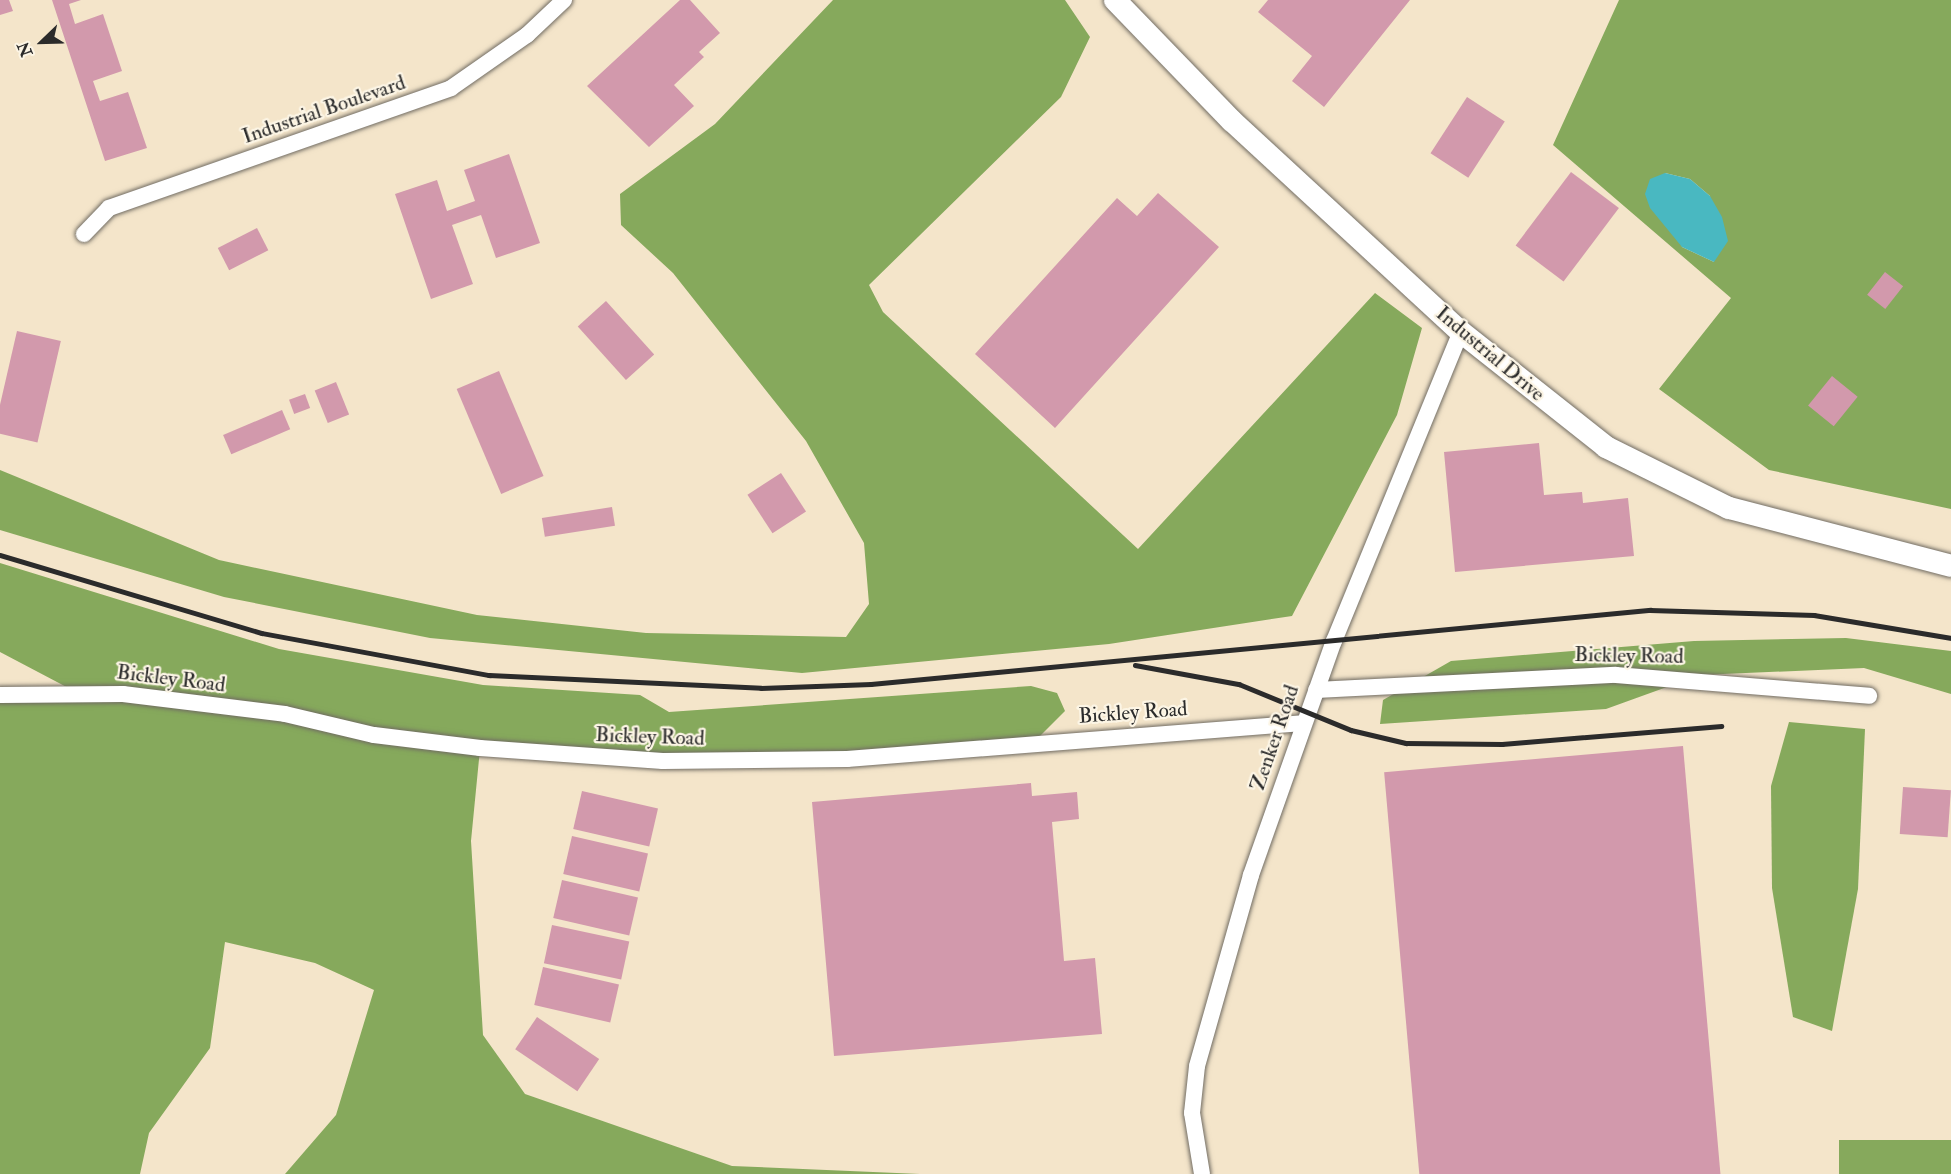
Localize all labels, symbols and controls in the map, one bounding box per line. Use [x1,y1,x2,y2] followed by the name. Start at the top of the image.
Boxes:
[12,12,72,72] north arrow
[13,39,37,60] text: N
[239,70,409,150] street label: Industrial Boulevard
[1430,301,1550,407] street label: Industrial Drive
[1574,642,1684,670] street label: Bickley Road
[115,660,227,698] street label: Bickley Road
[1245,682,1305,794] street label: Zenker Road
[1078,697,1188,729] street label: Bickley Road
[595,723,705,751] street label: Bickley Road

